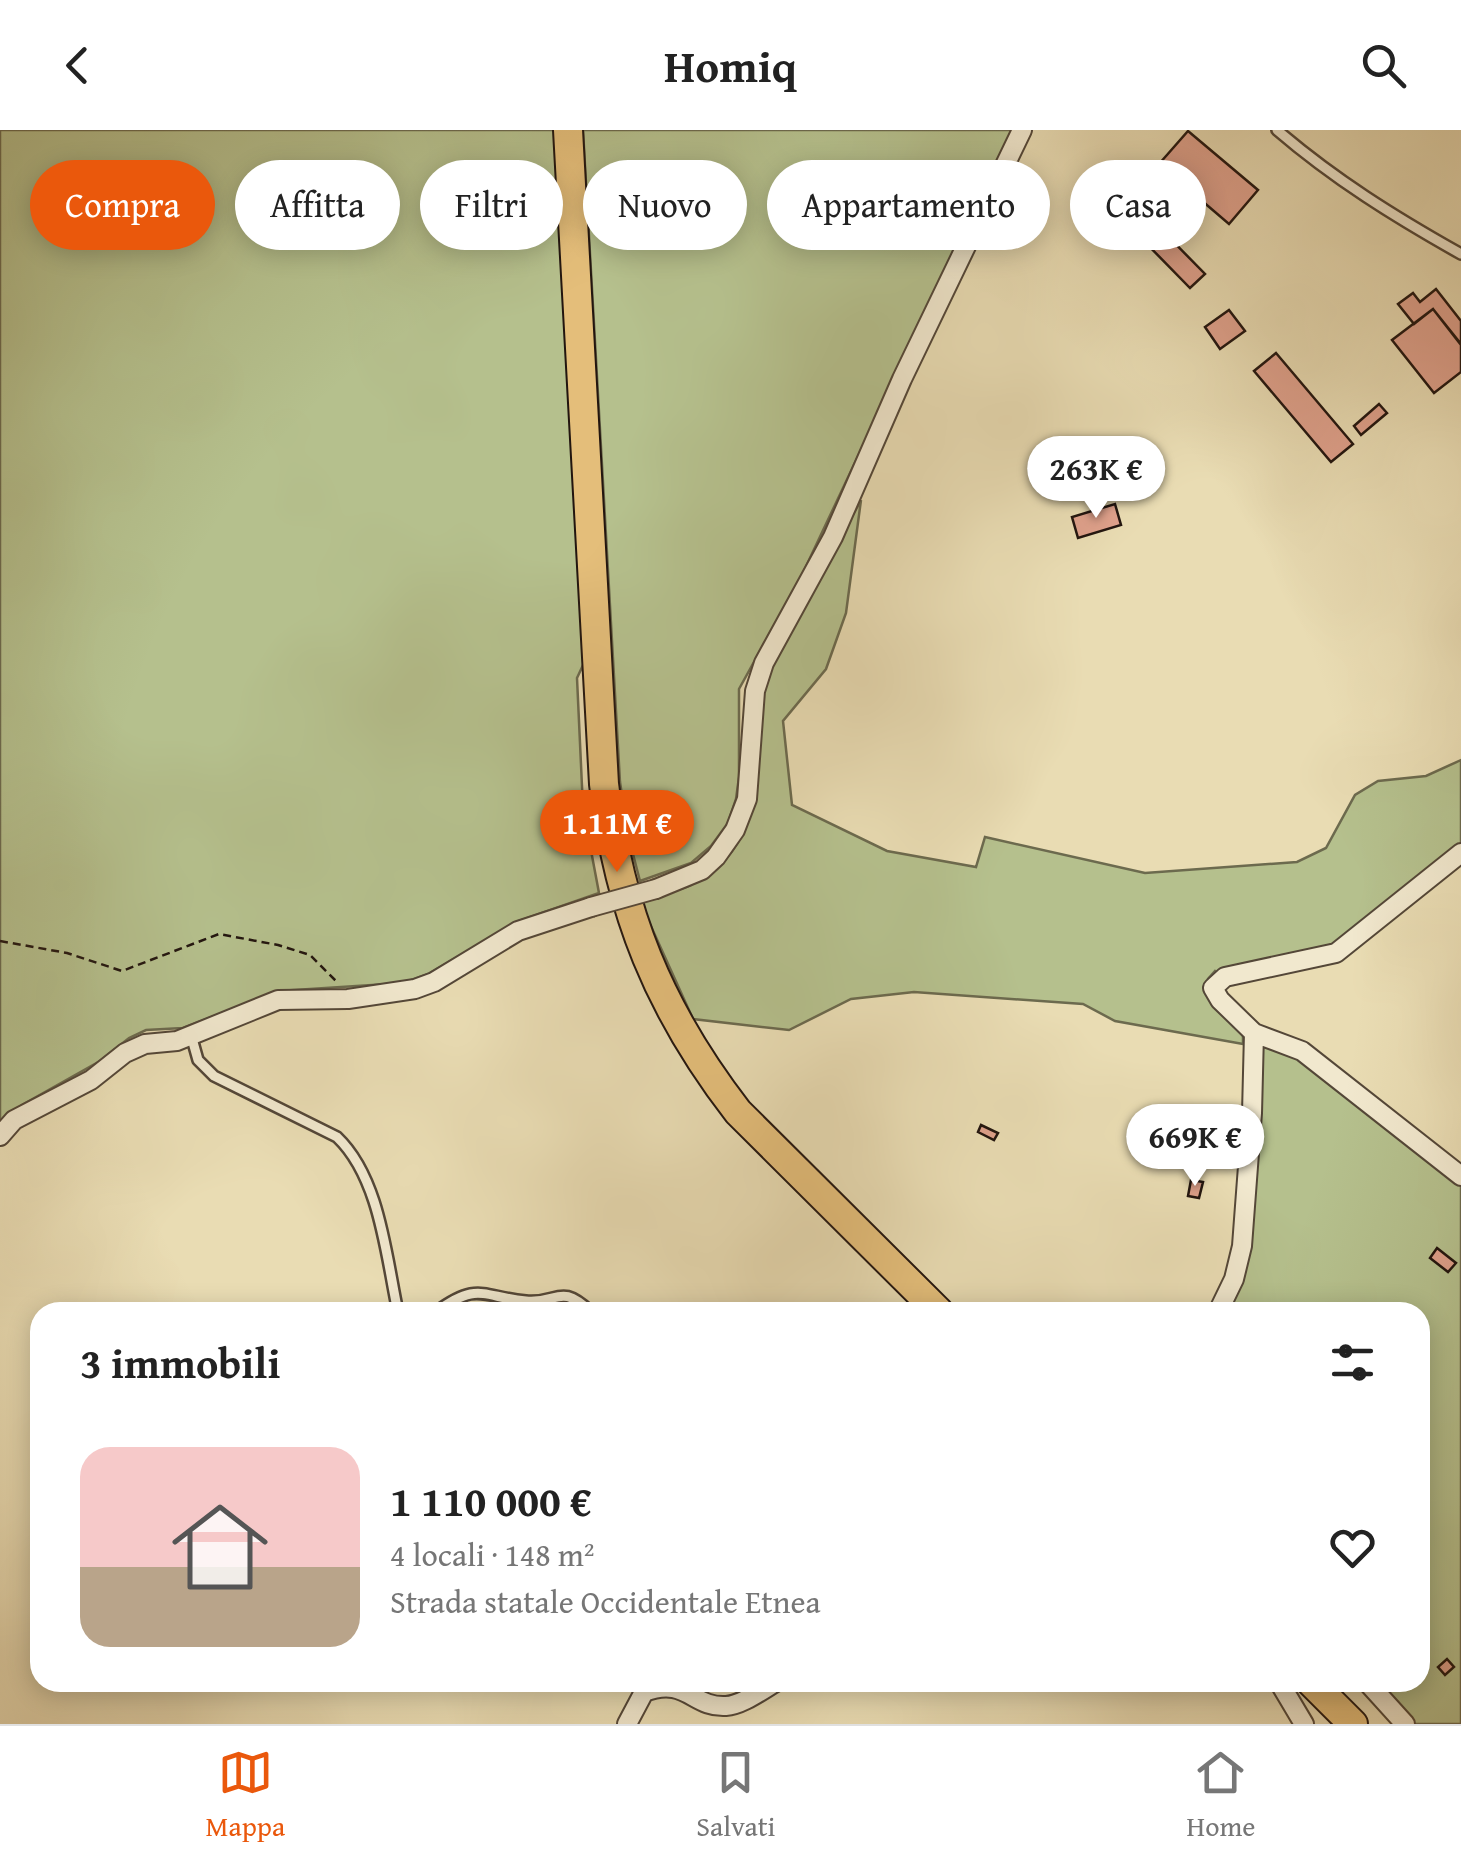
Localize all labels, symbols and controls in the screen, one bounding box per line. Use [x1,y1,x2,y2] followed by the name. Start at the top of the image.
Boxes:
[664,33,797,98] text: Homiq
[50,38,105,93] icon: back
[1356,38,1411,93] icon: search
[30,160,215,250] chip: Compra
[235,160,400,250] chip: Affitta
[420,160,563,250] chip: Filtri
[583,160,747,250] chip: Nuovo
[767,160,1050,250] chip: Appartamento
[1070,160,1206,250] chip: Casa
[1015,436,1177,521] pin: 263K €
[1049,445,1143,492] text: 263K €
[525,790,709,875] pin: 1.11M €
[562,799,672,846] text: 1.11M €
[1114,1104,1276,1189] pin: 669K €
[1148,1113,1242,1160] text: 669K €
[80,1332,280,1393] text: 3 immobili
[1325,1335,1380,1390] icon: filters
[390,1470,592,1531] text: 1 110 000 €
[160,1487,280,1607] icon: home
[1325,1520,1380,1575] icon: heart
[390,1531,595,1578] text: 4 locali · 148 m²
[390,1578,821,1625] text: Strada statale Occidentale Etnea
[206,1745,285,1846] tab: Mappa
[696,1745,775,1846] tab: Salvati
[1187,1745,1255,1846] tab: Home

